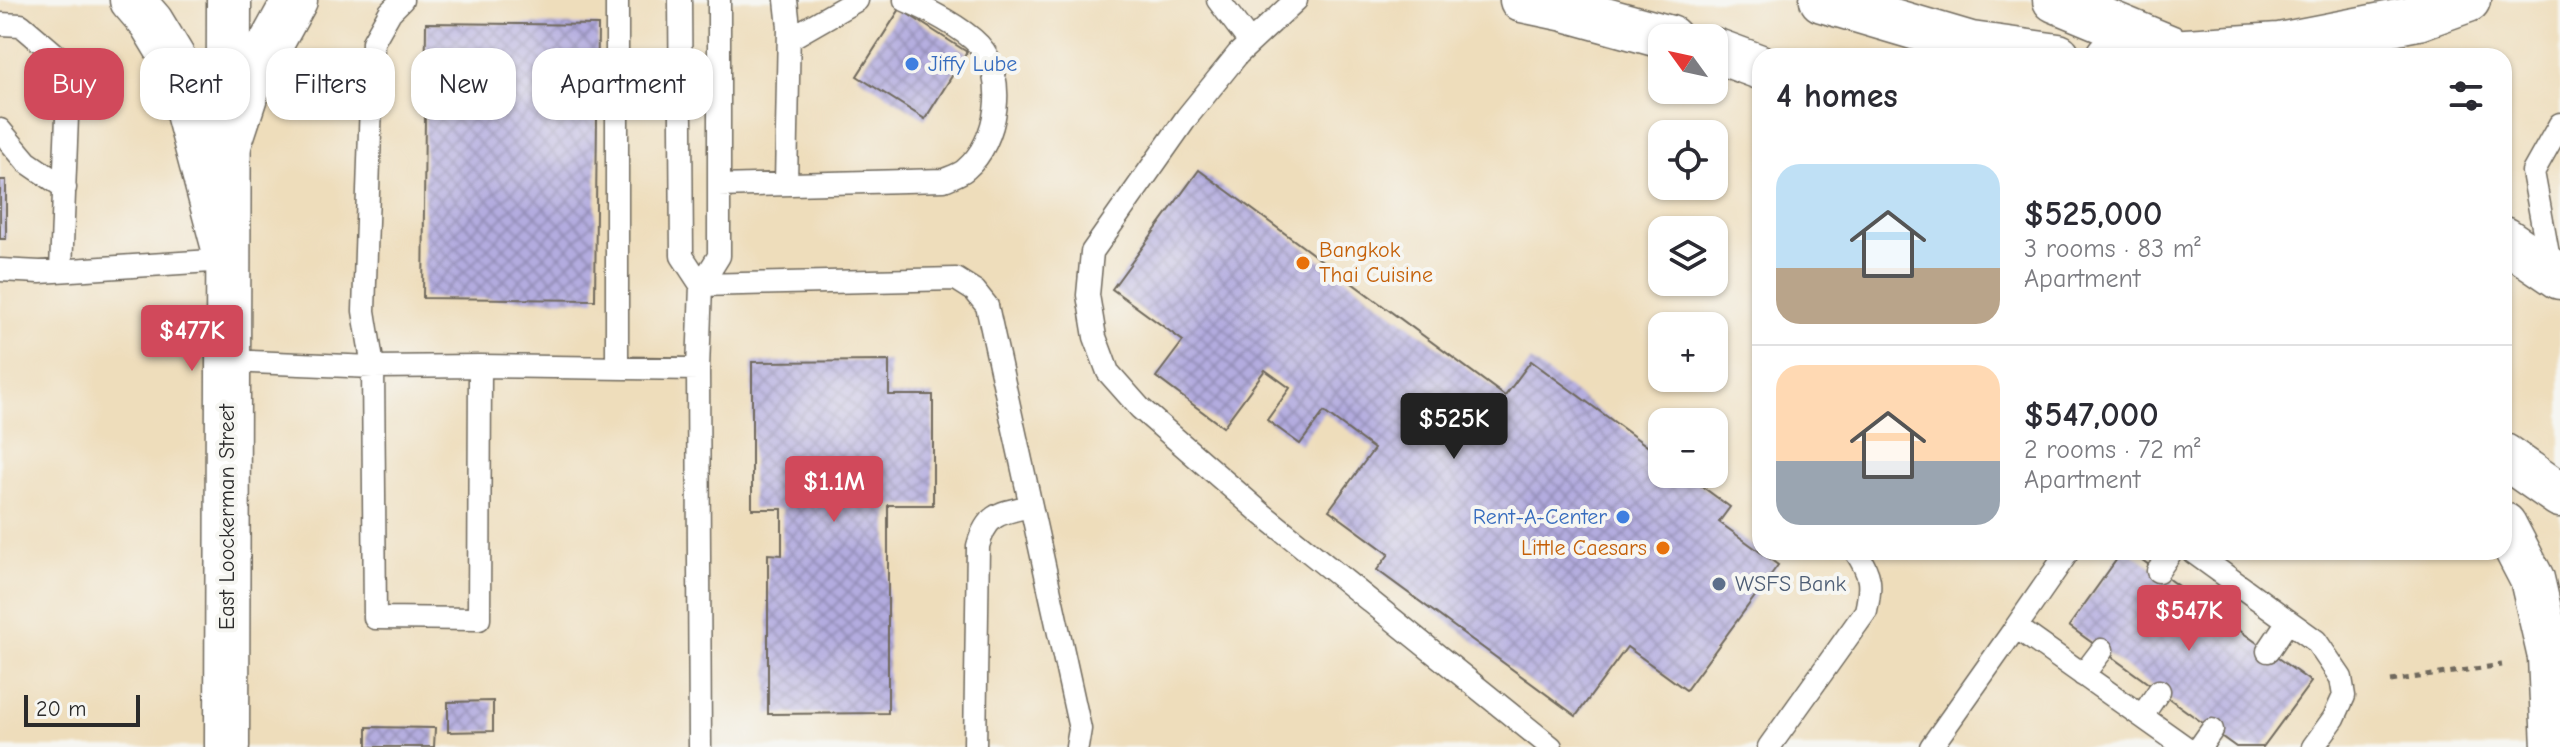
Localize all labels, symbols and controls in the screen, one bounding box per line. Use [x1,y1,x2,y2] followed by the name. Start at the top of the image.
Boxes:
[1648,24,1728,104] north arrow
[1648,24,1728,488] map controls
[24,48,124,120] chip: Buy
[140,48,250,120] chip: Rent
[266,48,395,120] chip: Filters
[411,48,516,120] chip: New
[532,48,713,120] chip: Apartment
[928,51,1017,77] place label: Jiffy Lube
[903,55,921,73] marker: Jiffy Lube
[2444,74,2488,118] icon: filters
[1776,76,1898,116] text: 4 homes
[1648,120,1728,200] button: locate
[2024,194,2162,234] text: $525,000
[1840,196,1936,292] icon: home
[1648,216,1728,296] button: layers
[2024,234,2201,264] text: 3 rooms · 83 m²
[1319,237,1433,288] place label: Bangkok Thai Cuisine
[1294,254,1312,272] marker: Bangkok Thai Cuisine
[2024,264,2140,294] text: Apartment
[136,305,248,373] pin: $477K
[1648,312,1728,392] button: +
[159,316,225,346] text: $477K
[1398,393,1510,461] pin: $525K
[2024,395,2159,435] text: $547,000
[1840,397,1936,493] icon: home
[214,403,240,630] street label: East Loockerman Street
[1419,404,1489,434] text: $525K
[1648,408,1728,488] button: −
[2024,435,2201,465] text: 2 rooms · 72 m²
[778,456,890,524] pin: $1.1M
[2024,465,2140,495] text: Apartment
[803,467,865,497] text: $1.1M
[1473,504,1607,530] place label: Rent-A-Center
[1614,508,1632,526] marker: Rent-A-Center
[1521,535,1647,561] place label: Little Caesars
[1654,539,1672,557] marker: Little Caesars
[1735,571,1847,597] place label: WSFS Bank
[1710,575,1728,593] marker: WSFS Bank
[2133,585,2245,653] pin: $547K
[2155,596,2223,626] text: $547K
[24,691,140,727] scale bar
[36,696,86,722] text: 20 m

